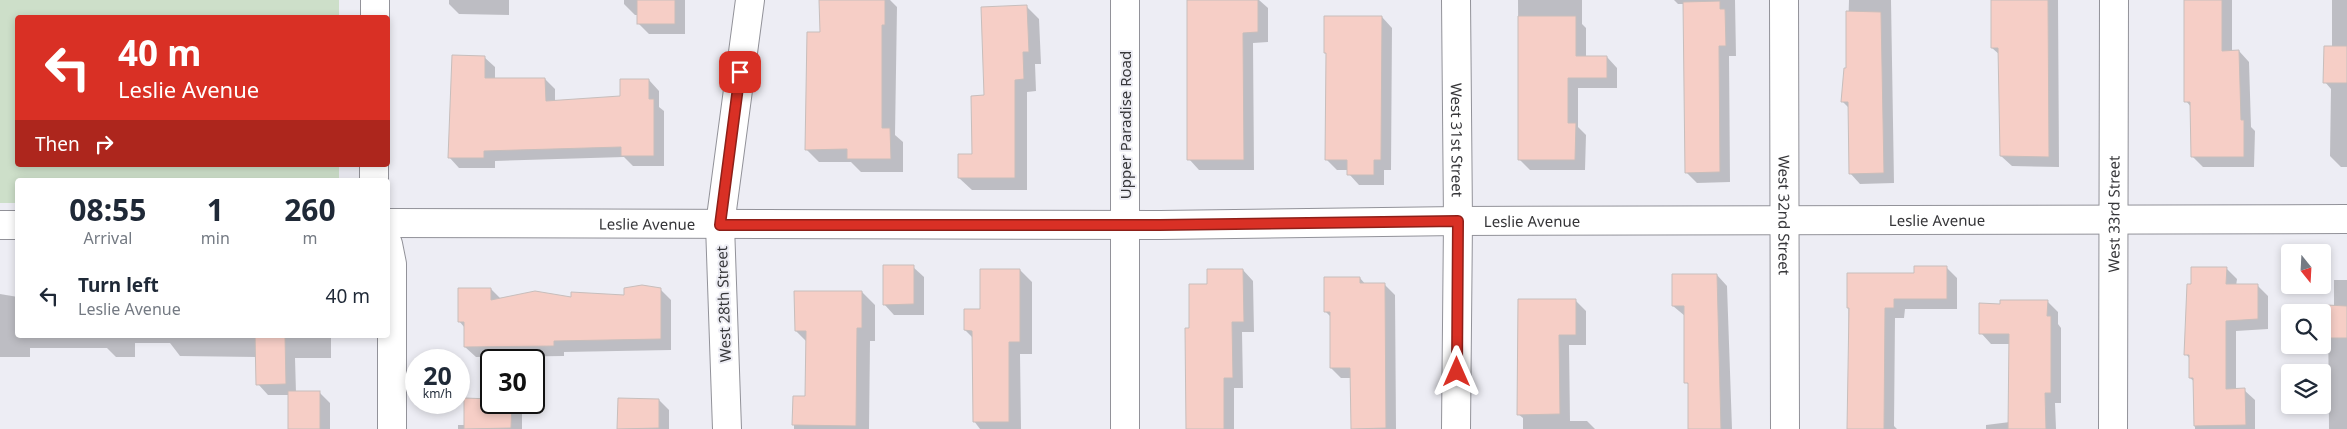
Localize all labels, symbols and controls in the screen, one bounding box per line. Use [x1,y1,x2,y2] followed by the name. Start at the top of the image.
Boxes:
[118,29,201,76] text: 40 m
[35,35,100,100] icon: left
[719,51,761,93] pin
[1115,51,1135,199] street label: Upper Paradise Road
[726,58,754,86] icon: arrive
[118,74,259,104] text: Leslie Avenue
[1447,83,1468,198] street label: West 31st Street
[90,130,118,158] icon: right
[35,131,80,157] text: Then
[1774,155,1795,276] street label: West 32nd Street
[2103,155,2124,272] street label: West 33rd Street
[69,189,146,230] text: 08:55
[207,189,224,230] text: 1
[284,189,336,230] text: 260
[1889,210,1985,230] street label: Leslie Avenue
[1484,211,1580,231] street label: Leslie Avenue
[599,214,695,234] street label: Leslie Avenue
[83,227,132,249] text: Arrival
[201,227,230,249] text: min
[302,227,317,249] text: m
[2281,244,2331,294] north arrow
[2281,244,2331,414] map controls
[711,245,735,362] street label: West 28th Street
[78,272,159,298] text: Turn left
[35,282,63,310] icon: left
[326,283,370,309] text: 40 m
[78,298,181,320] text: Leslie Avenue
[2281,304,2331,354] button: search
[1430,345,1482,397] position arrow
[480,349,545,414] speed limit sign: 30
[423,358,452,392] text: 20
[2281,364,2331,414] button: layers
[423,385,452,402] text: km/h

